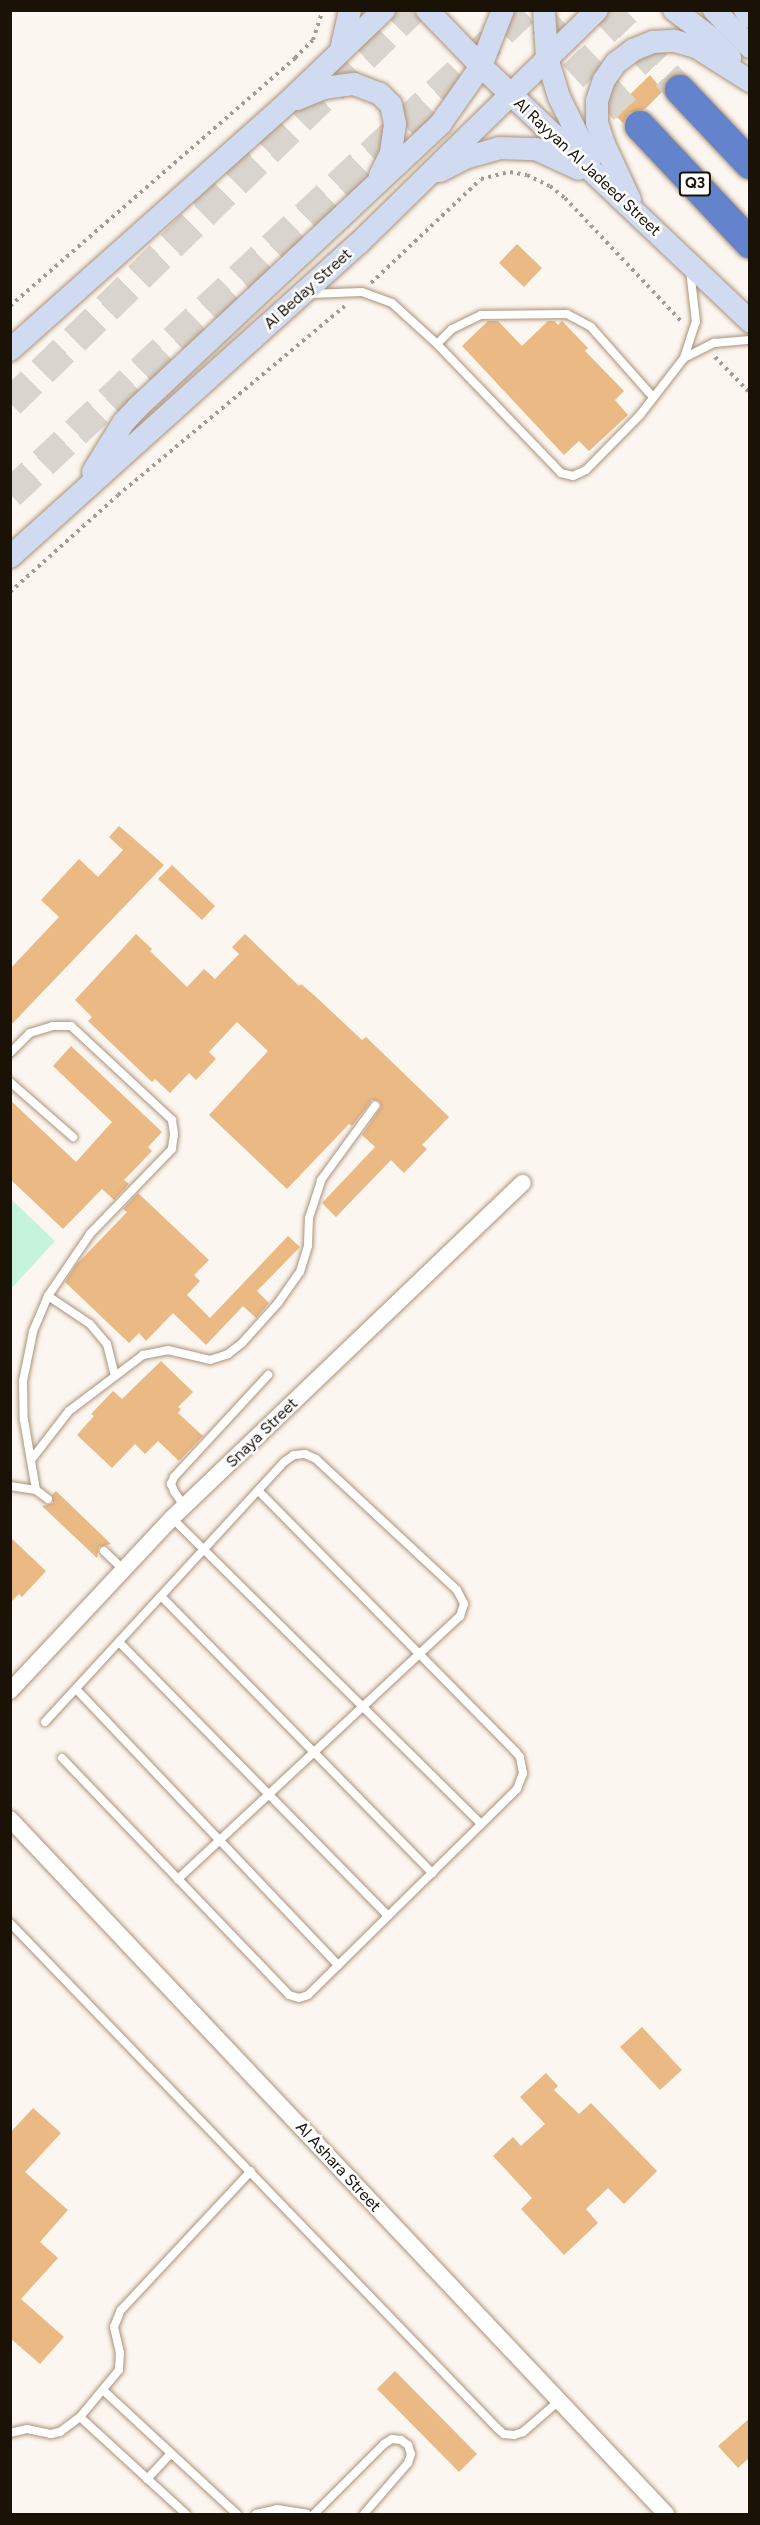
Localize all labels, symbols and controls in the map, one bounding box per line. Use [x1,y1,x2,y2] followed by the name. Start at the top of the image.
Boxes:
[510,94,664,240] street label: Al Rayyan Al Jadeed Street
[678,172,712,196] road number: Q3
[260,245,356,333] street label: Al Beday Street
[222,1394,302,1472] street label: Snaya Street
[291,2118,385,2216] street label: Al Ashara Street

